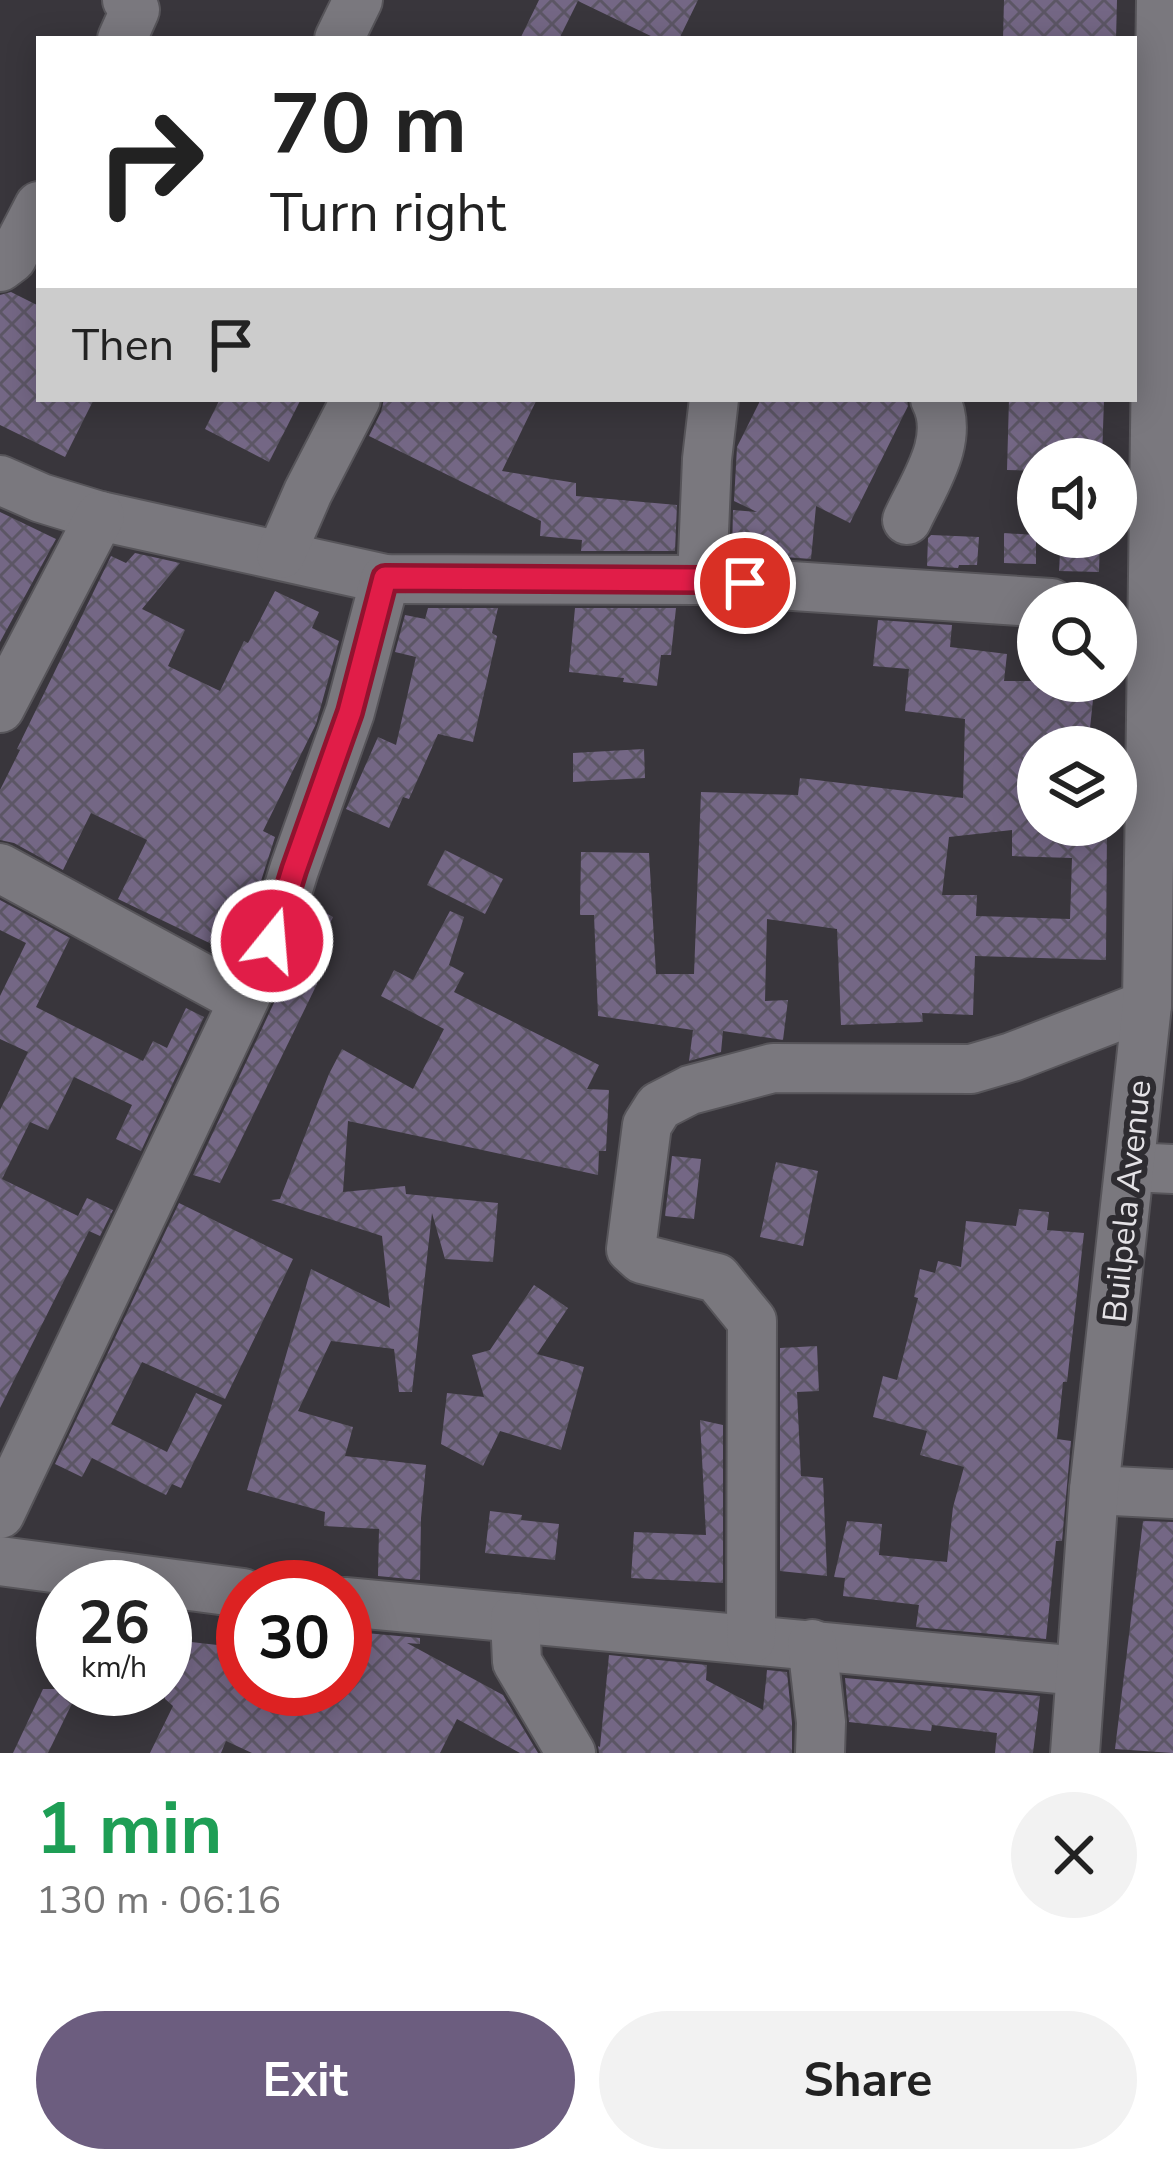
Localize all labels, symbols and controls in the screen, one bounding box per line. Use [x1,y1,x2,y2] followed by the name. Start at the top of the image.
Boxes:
[270,67,467,182] text: 70 m
[72,84,228,240] icon: right
[270,176,506,250] text: Turn right
[198,312,264,378] icon: arrive
[72,315,174,376] text: Then
[1017,438,1137,846] map controls
[1017,438,1137,558] button: sound
[694,532,796,634] pin
[712,550,778,616] icon: arrive
[1017,582,1137,702] button: search
[1017,726,1137,846] button: layers
[209,878,335,1004] position arrow
[1092,1078,1163,1324] street label: Builpela Avenue
[216,1560,372,1716] speed limit sign: 30
[78,1582,150,1664] text: 26
[81,1647,147,1688] text: km/h
[36,1780,222,1878] text: 1 min
[1011,1792,1137,1918] button: close
[36,1874,281,1927] text: 130 m · 06:16
[36,2011,575,2149] button: Exit
[599,2011,1137,2149] button: Share

